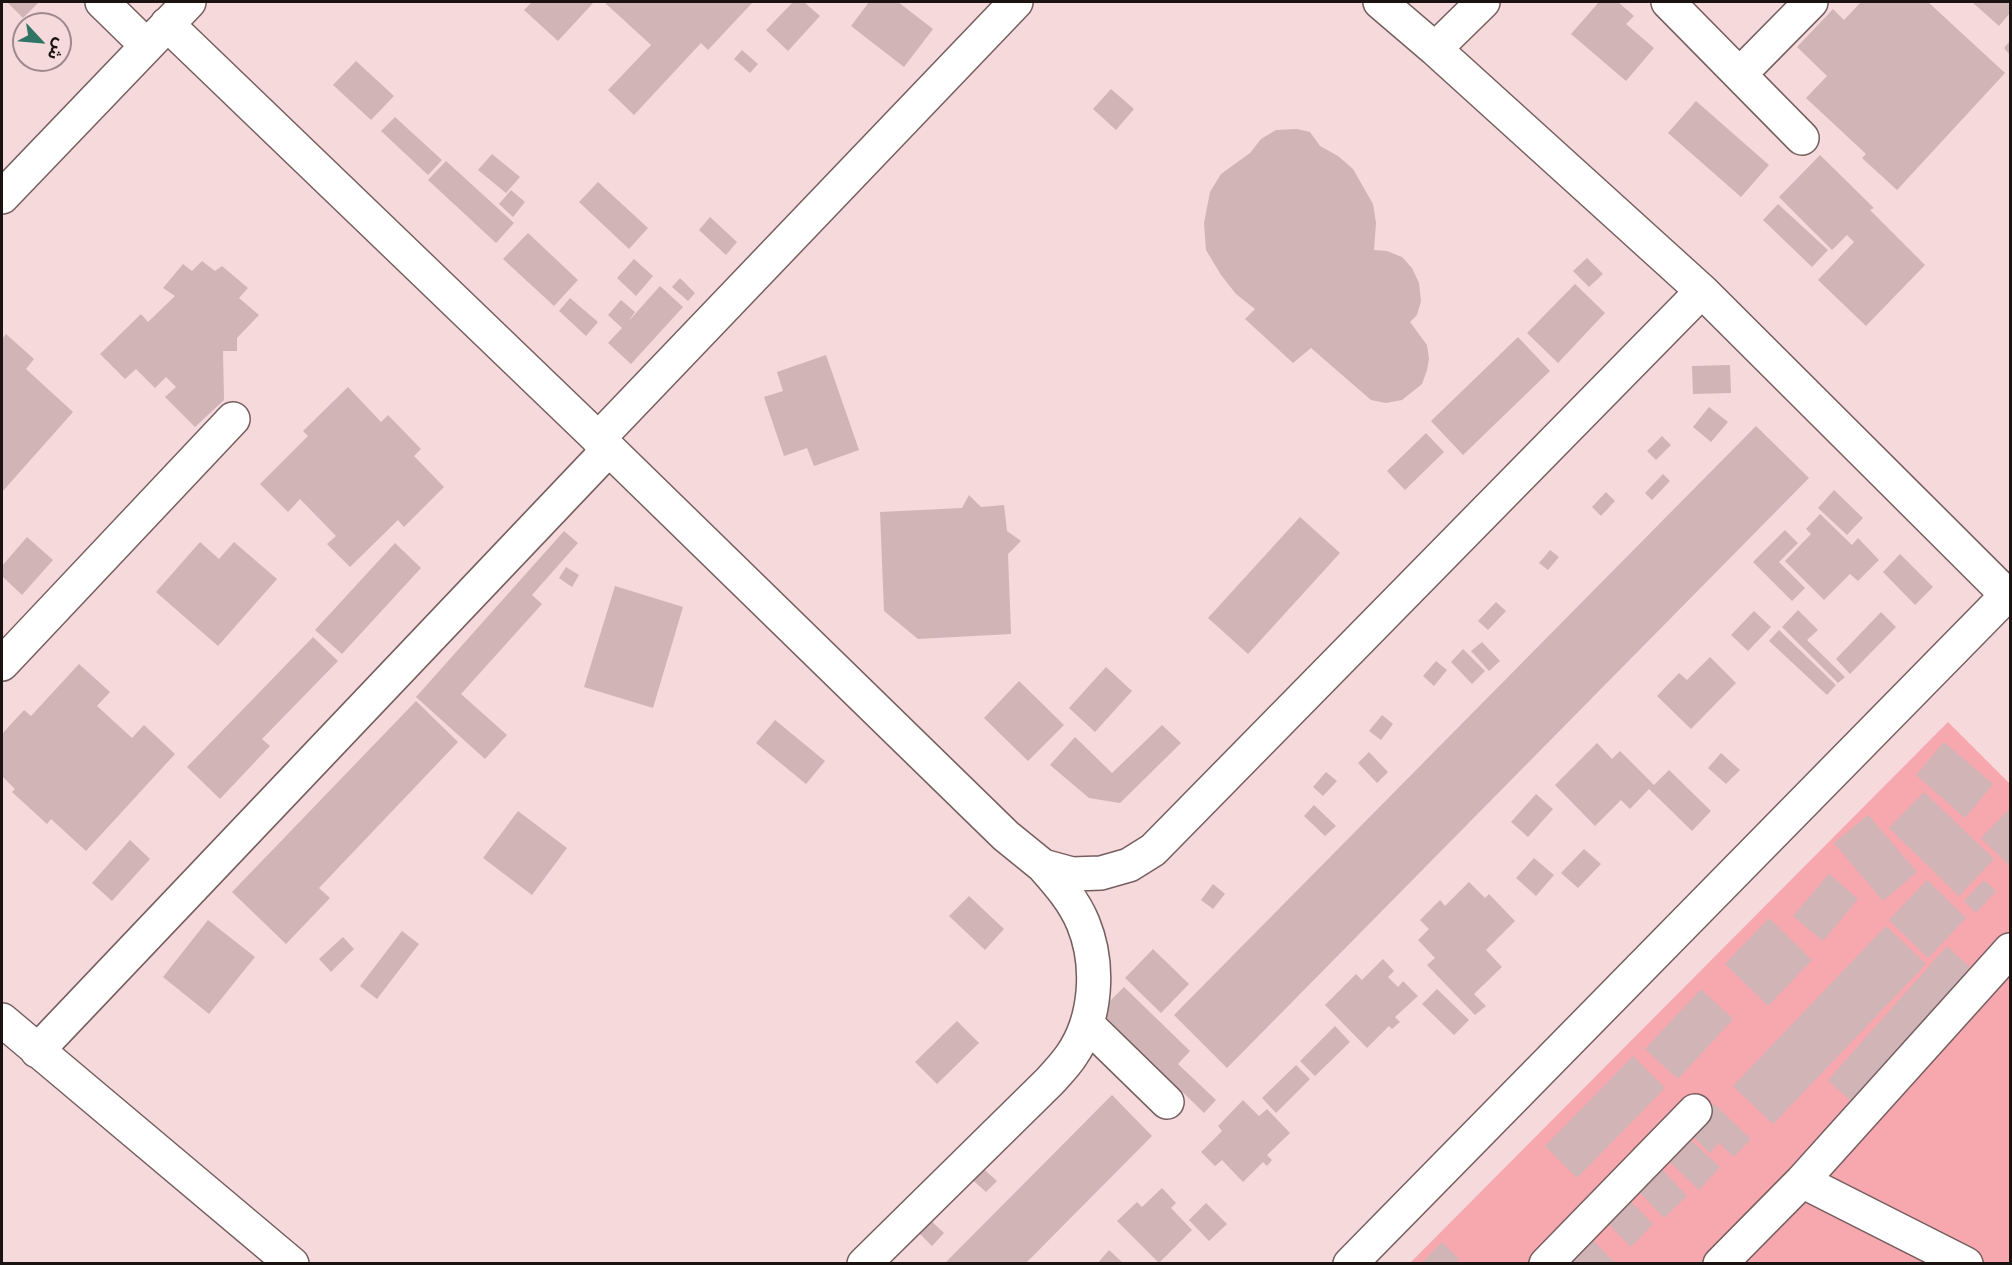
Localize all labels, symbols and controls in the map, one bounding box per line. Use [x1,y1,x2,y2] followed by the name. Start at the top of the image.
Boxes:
[12,12,72,72] north arrow
[44,36,69,63] text: ش

